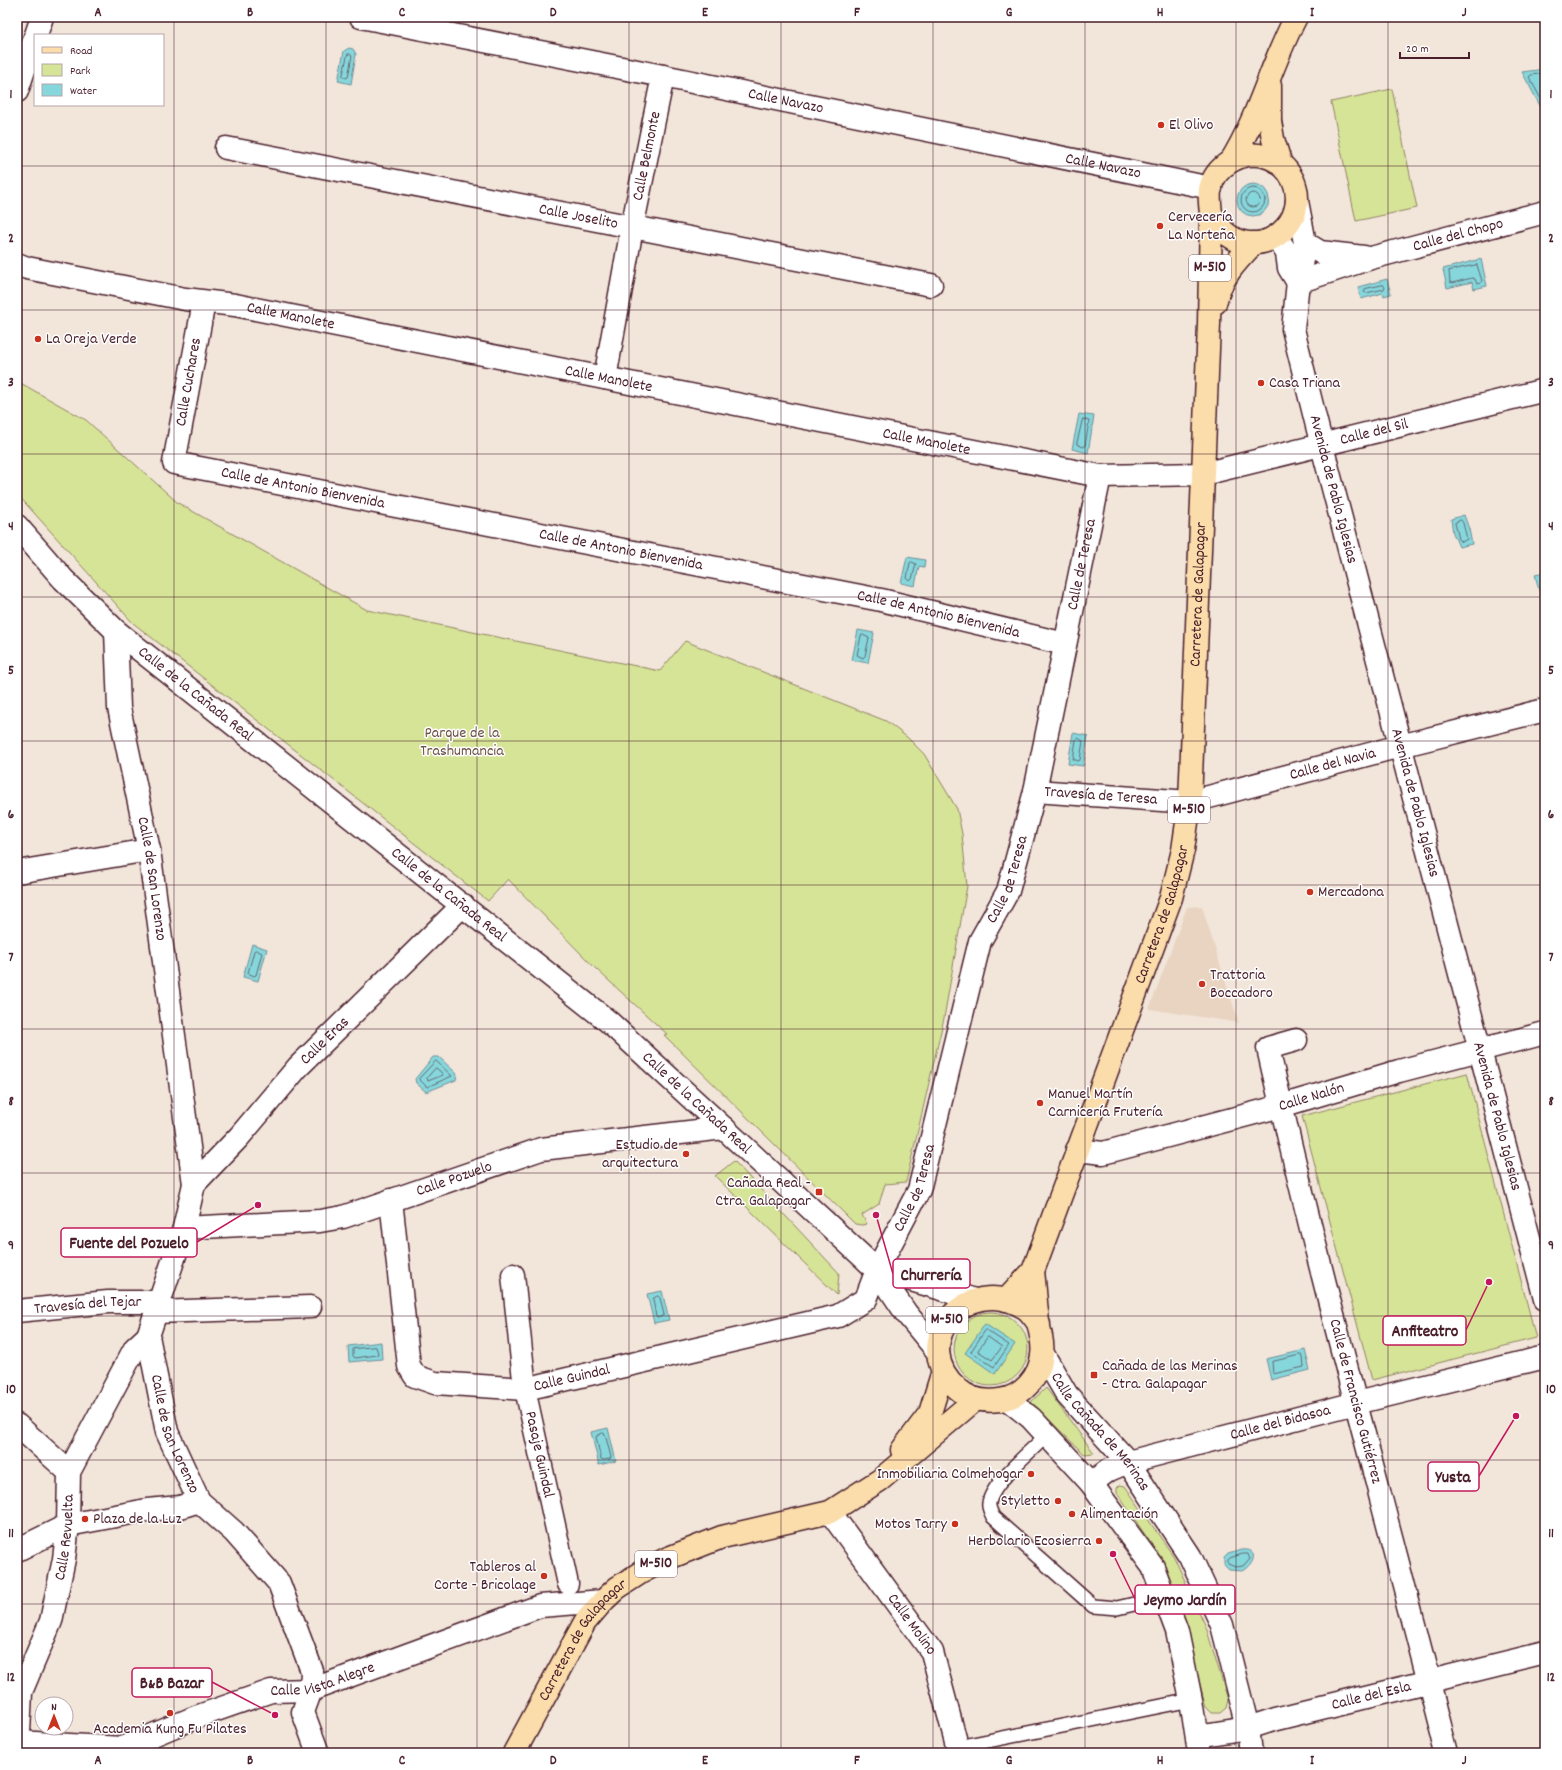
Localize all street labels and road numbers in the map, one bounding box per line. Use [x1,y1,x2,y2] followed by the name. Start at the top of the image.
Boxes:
[746,82,826,120] street label: Calle Navazo
[626,109,667,203] street label: Calle Belmonte
[1063,147,1143,185] street label: Calle Navazo
[537,198,620,235] street label: Calle Joselito
[1410,212,1506,258] street label: Calle del Chopo
[1189,255,1231,281] road number: M-510
[245,296,337,336] street label: Calle Manolete
[170,336,208,428] street label: Calle Cuchares
[563,359,655,399] street label: Calle Manolete
[1337,412,1411,451] street label: Calle del Sil
[1303,413,1364,566] street label: Avenida de Pablo Iglesias
[881,422,972,462] street label: Calle Manolete
[219,461,387,515] street label: Calle de Antonio Bienvenida
[1061,516,1102,612] street label: Calle de Teresa
[537,522,705,577] street label: Calle de Antonio Bienvenida
[1184,522,1213,667] street label: Carretera de Galapagar
[855,584,1023,644] street label: Calle de Antonio Bienvenida
[133,641,259,747] street label: Calle de la Cañada Real
[1385,726,1446,880] street label: Avenida de Pablo Iglesias
[1287,741,1379,786] street label: Calle del Navia
[1043,780,1159,811] street label: Travesía de Teresa
[1168,797,1210,823] road number: M-510
[131,815,173,942] street label: Calle de San Lorenzo
[981,832,1034,928] street label: Calle de Teresa
[386,842,512,948] street label: Calle de la Cañada Real
[1129,844,1195,987] street label: Carretera de Galapagar
[295,1011,355,1070] street label: Calle Eras
[1467,1039,1528,1193] street label: Avenida de Pablo Iglesias
[637,1046,757,1160] street label: Calle de la Cañada Real
[1276,1076,1347,1118] street label: Calle Nalón
[887,1141,941,1236] street label: Calle de Teresa
[413,1155,495,1203] street label: Calle Pozuelo
[33,1291,141,1321] street label: Travesía del Tejar
[926,1307,968,1333] road number: M-510
[1323,1316,1388,1486] street label: Calle de Francisco Gutiérrez
[531,1358,612,1398] street label: Calle Guindal
[1045,1368,1156,1496] street label: Calle Cañada de Merinas
[144,1372,205,1497] street label: Calle de San Lorenzo
[1228,1398,1333,1447] street label: Calle del Bidasoa
[519,1409,560,1500] street label: Pasaje Guindal
[48,1494,80,1583] street label: Calle Revuelta
[635,1551,677,1577] road number: M-510
[533,1573,631,1705] street label: Carretera de Galapagar
[881,1589,942,1660] street label: Calle Molino
[270,1656,378,1703] street label: Calle Vista Alegre
[1329,1675,1414,1716] street label: Calle del Esla

